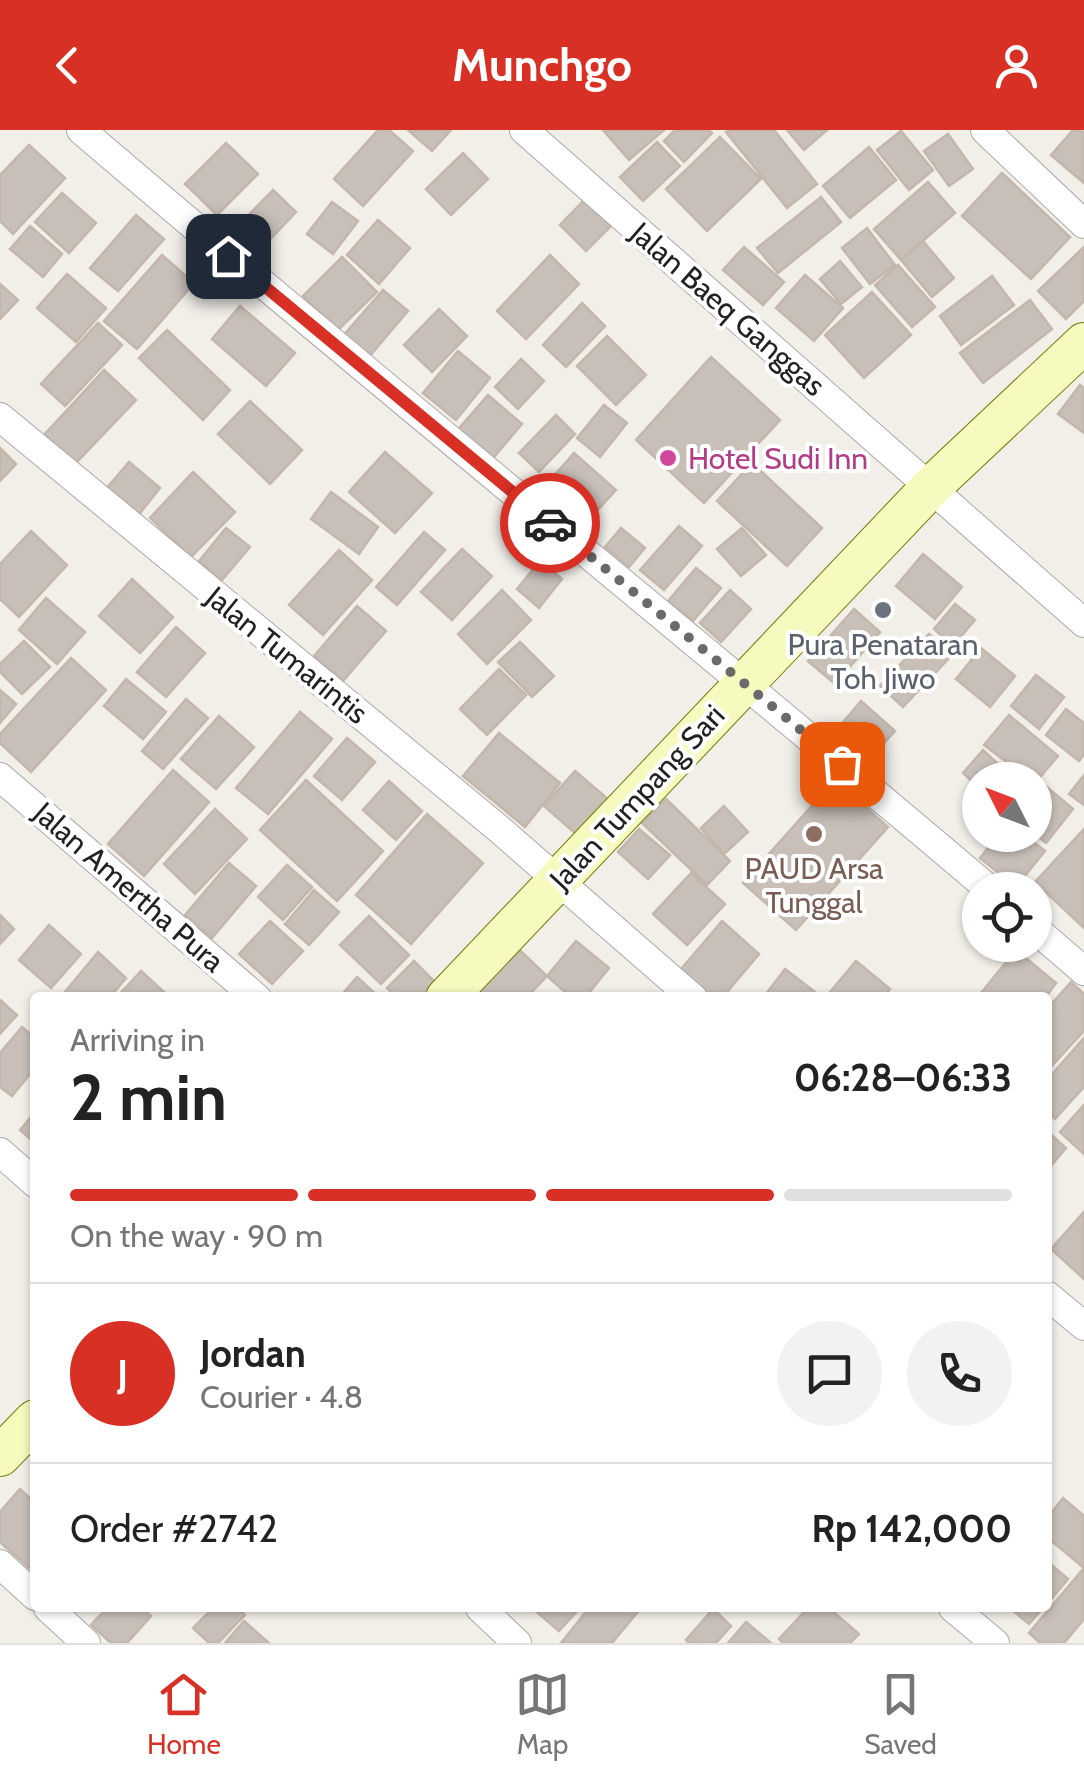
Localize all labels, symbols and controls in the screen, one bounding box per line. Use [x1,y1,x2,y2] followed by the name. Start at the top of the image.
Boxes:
[40,38,95,93] icon: back
[452,38,632,92] text: Munchgo
[989,38,1044,93] icon: person
[186,214,271,299] pin
[622,214,833,404] street label: Jalan Baeq Ganggas
[201,229,256,284] icon: home
[688,440,868,477] place label: Hotel Sudi Inn
[657,447,679,469] marker: Hotel Sudi Inn
[500,473,600,573] courier
[523,496,578,551] icon: car
[198,578,376,732] street label: Jalan Tumarintis
[872,599,894,621] marker: Pura Penataran Toh Jiwo
[787,626,979,697] place label: Pura Penataran Toh Jiwo
[541,697,732,898] street label: Jalan Tumpang Sari
[800,722,885,807] pin
[815,737,870,792] icon: bag
[962,762,1052,852] north arrow
[962,762,1052,962] map controls
[25,794,232,980] street label: Jalan Amertha Pura
[803,823,825,845] marker: PAUD Arsa Tunggal
[744,850,884,921] place label: PAUD Arsa Tunggal
[962,872,1052,962] button: locate
[70,1020,205,1059] text: Arriving in
[794,1054,1012,1101] text: 06:28–06:33
[70,1057,227,1136] text: 2 min
[70,1216,323,1255] text: On the way · 90 m
[777,1321,882,1426] button: chat
[907,1321,1012,1426] button: phone
[200,1330,306,1377] text: Jordan
[117,1350,128,1397] text: J
[200,1377,363,1416] text: Courier · 4.8
[70,1505,278,1552] text: Order #2742
[812,1505,1012,1552] text: Rp 142,000
[147,1667,221,1761] tab: Home
[515,1667,570,1761] tab: Map
[864,1667,937,1761] tab: Saved

